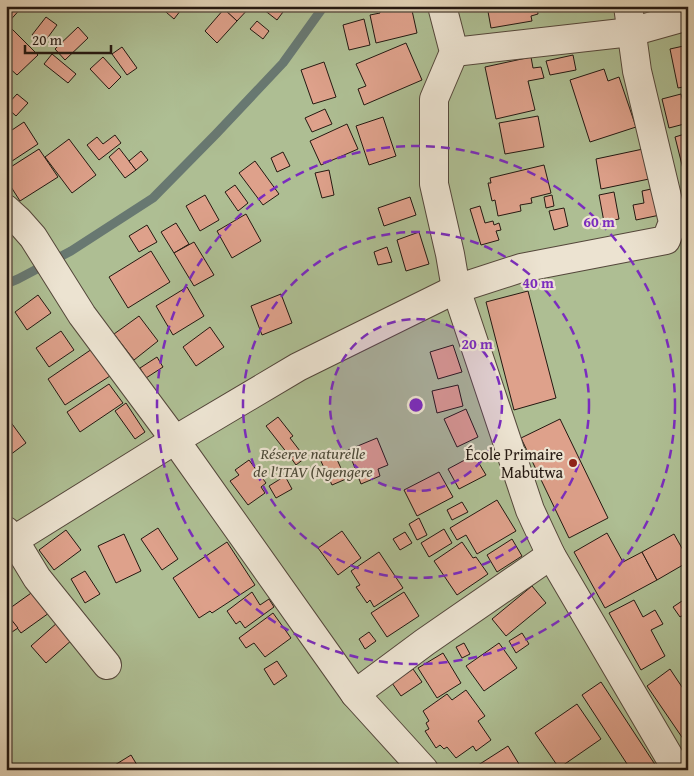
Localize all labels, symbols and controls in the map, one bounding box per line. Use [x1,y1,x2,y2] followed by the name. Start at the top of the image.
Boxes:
[25,22,111,54] scale bar
[32,29,63,50] text: 20 m
[583,211,615,232] text: 60 m
[522,272,554,293] text: 40 m
[461,333,493,354] text: 20 m
[407,396,425,414] centre of rings
[253,441,373,483] park label: Réserve naturelle de l'ITAV (Ngengere
[465,442,563,484] place label: École Primaire Mabutwa
[567,457,579,469] marker: École Primaire Mabutwa

